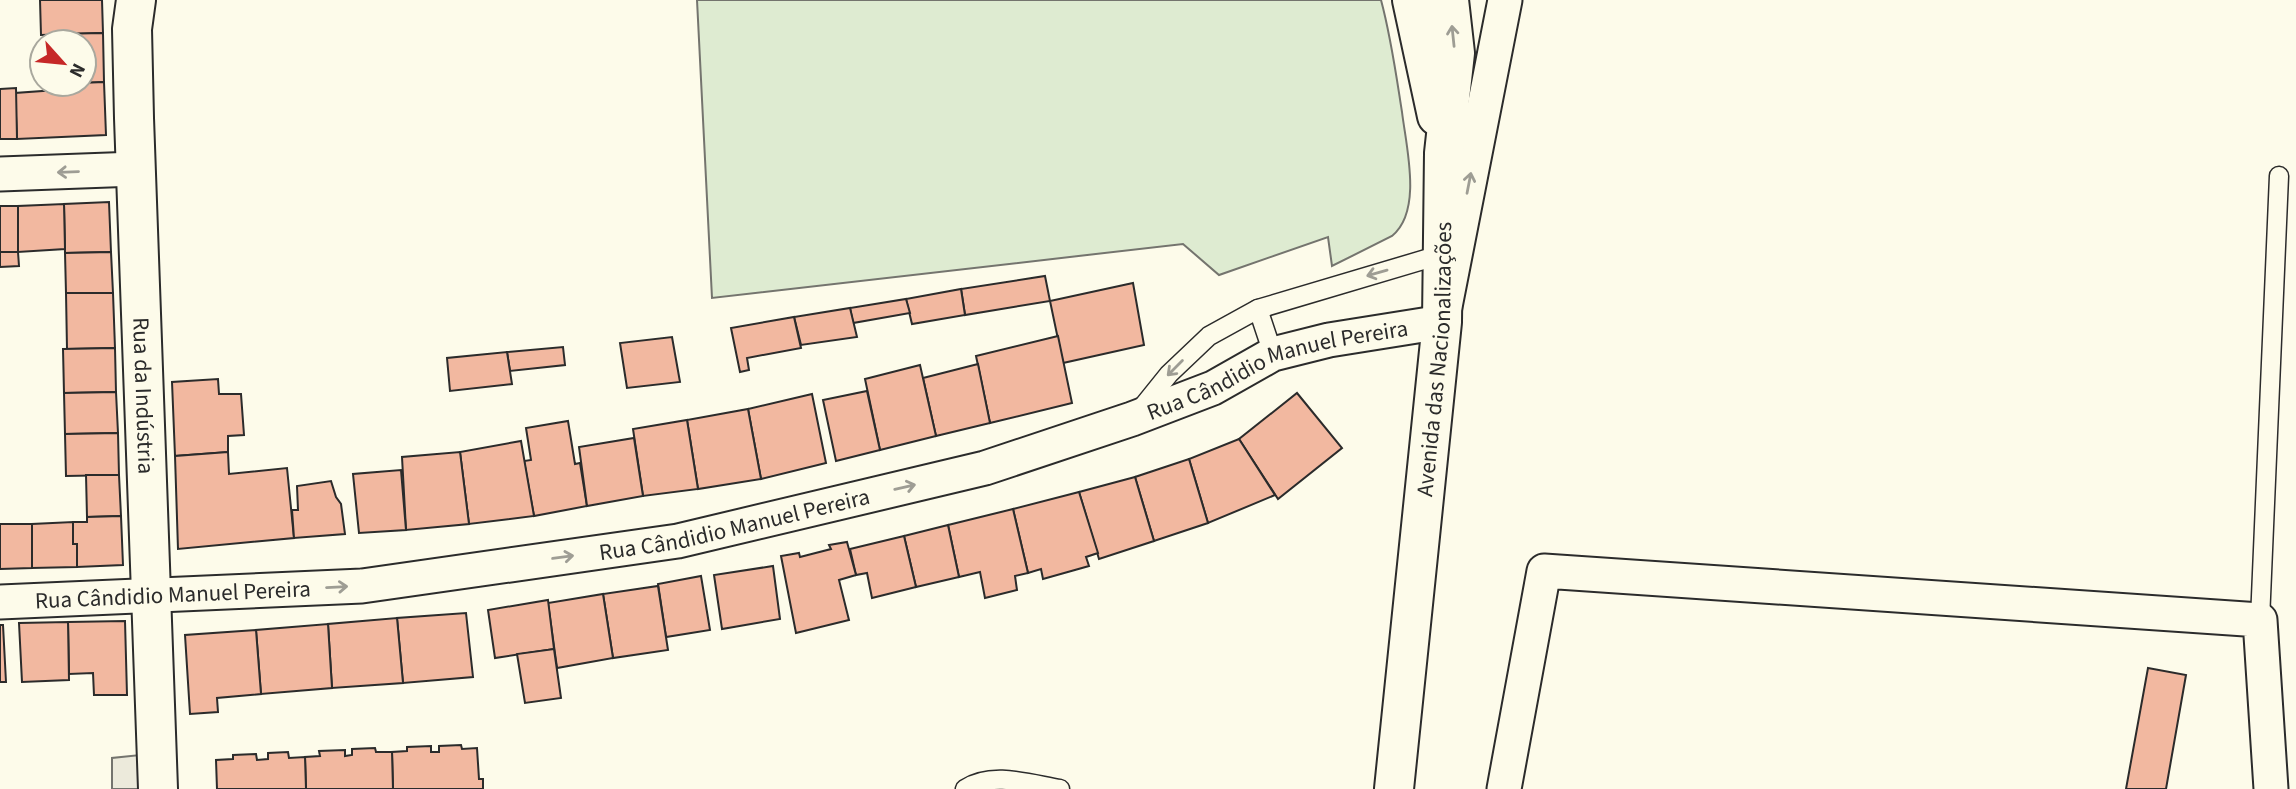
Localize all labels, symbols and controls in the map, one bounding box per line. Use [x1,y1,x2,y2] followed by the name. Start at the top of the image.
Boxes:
[1446,25,1459,48] one-way arrow
[28,28,98,98] north arrow
[62,58,92,82] text: N
[57,165,80,178] one-way arrow
[1463,172,1476,195] one-way arrow
[1408,222,1460,498] street label: Avenida das Nacionalizações
[1367,268,1389,281] one-way arrow
[1142,311,1410,428] street label: Rua Cândidio Manuel Pereira
[125,317,163,475] street label: Rua da Indústria
[1167,360,1184,377] one-way arrow
[597,479,873,569] street label: Rua Cândidio Manuel Pereira
[893,480,916,493] one-way arrow
[551,550,574,563] one-way arrow
[34,572,312,617] street label: Rua Cândidio Manuel Pereira
[326,580,349,593] one-way arrow

